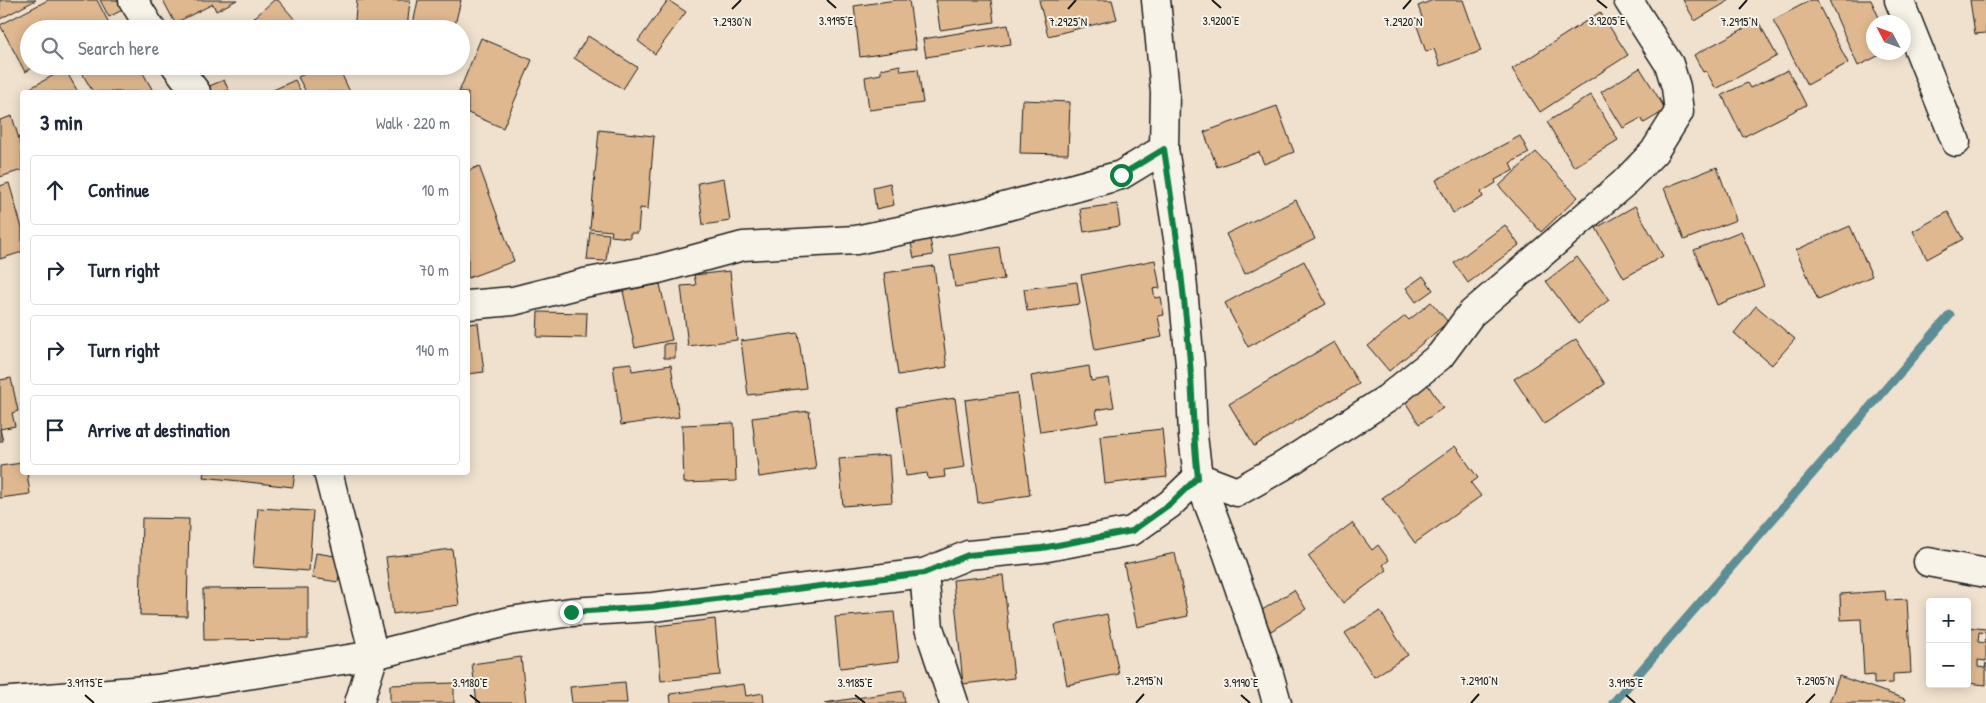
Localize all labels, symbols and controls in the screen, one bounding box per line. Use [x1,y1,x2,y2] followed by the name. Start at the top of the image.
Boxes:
[819,12,854,29] text: 3.9195°E
[1203,12,1240,29] text: 3.9200°E
[1589,12,1626,29] text: 3.9205°E
[713,13,751,30] text: 7.2930°N
[1049,13,1087,30] text: 7.2925°N
[1384,13,1422,30] text: 7.2920°N
[1720,13,1758,30] text: 7.2915°N
[1866,15,1911,60] north arrow
[20,20,470,75] search box
[38,34,66,62] icon: search
[78,35,159,61] text: Search here
[40,108,83,137] text: 3 min
[376,112,450,134] text: Walk · 220 m
[1110,164,1133,187] route start
[41,176,69,204] icon: ahead
[88,177,149,203] text: Continue
[421,179,449,201] text: 10 m
[41,256,69,284] icon: right
[88,257,159,283] text: Turn right
[419,259,449,281] text: 70 m
[41,336,69,364] icon: right
[88,337,159,363] text: Turn right
[415,339,449,361] text: 140 m
[41,416,69,444] icon: arrive
[88,417,230,443] text: Arrive at destination
[1926,598,1971,688] map controls
[1926,598,1971,643] button: +
[560,601,583,624] route end
[1926,643,1971,688] button: −
[1125,672,1163,689] text: 7.2915°N
[1460,672,1498,689] text: 7.2910°N
[1796,672,1834,689] text: 7.2905°N
[67,674,104,691] text: 3.9175°E
[452,674,488,691] text: 3.9180°E
[837,674,873,691] text: 3.9185°E
[1224,674,1259,691] text: 3.9190°E
[1609,674,1644,691] text: 3.9195°E

